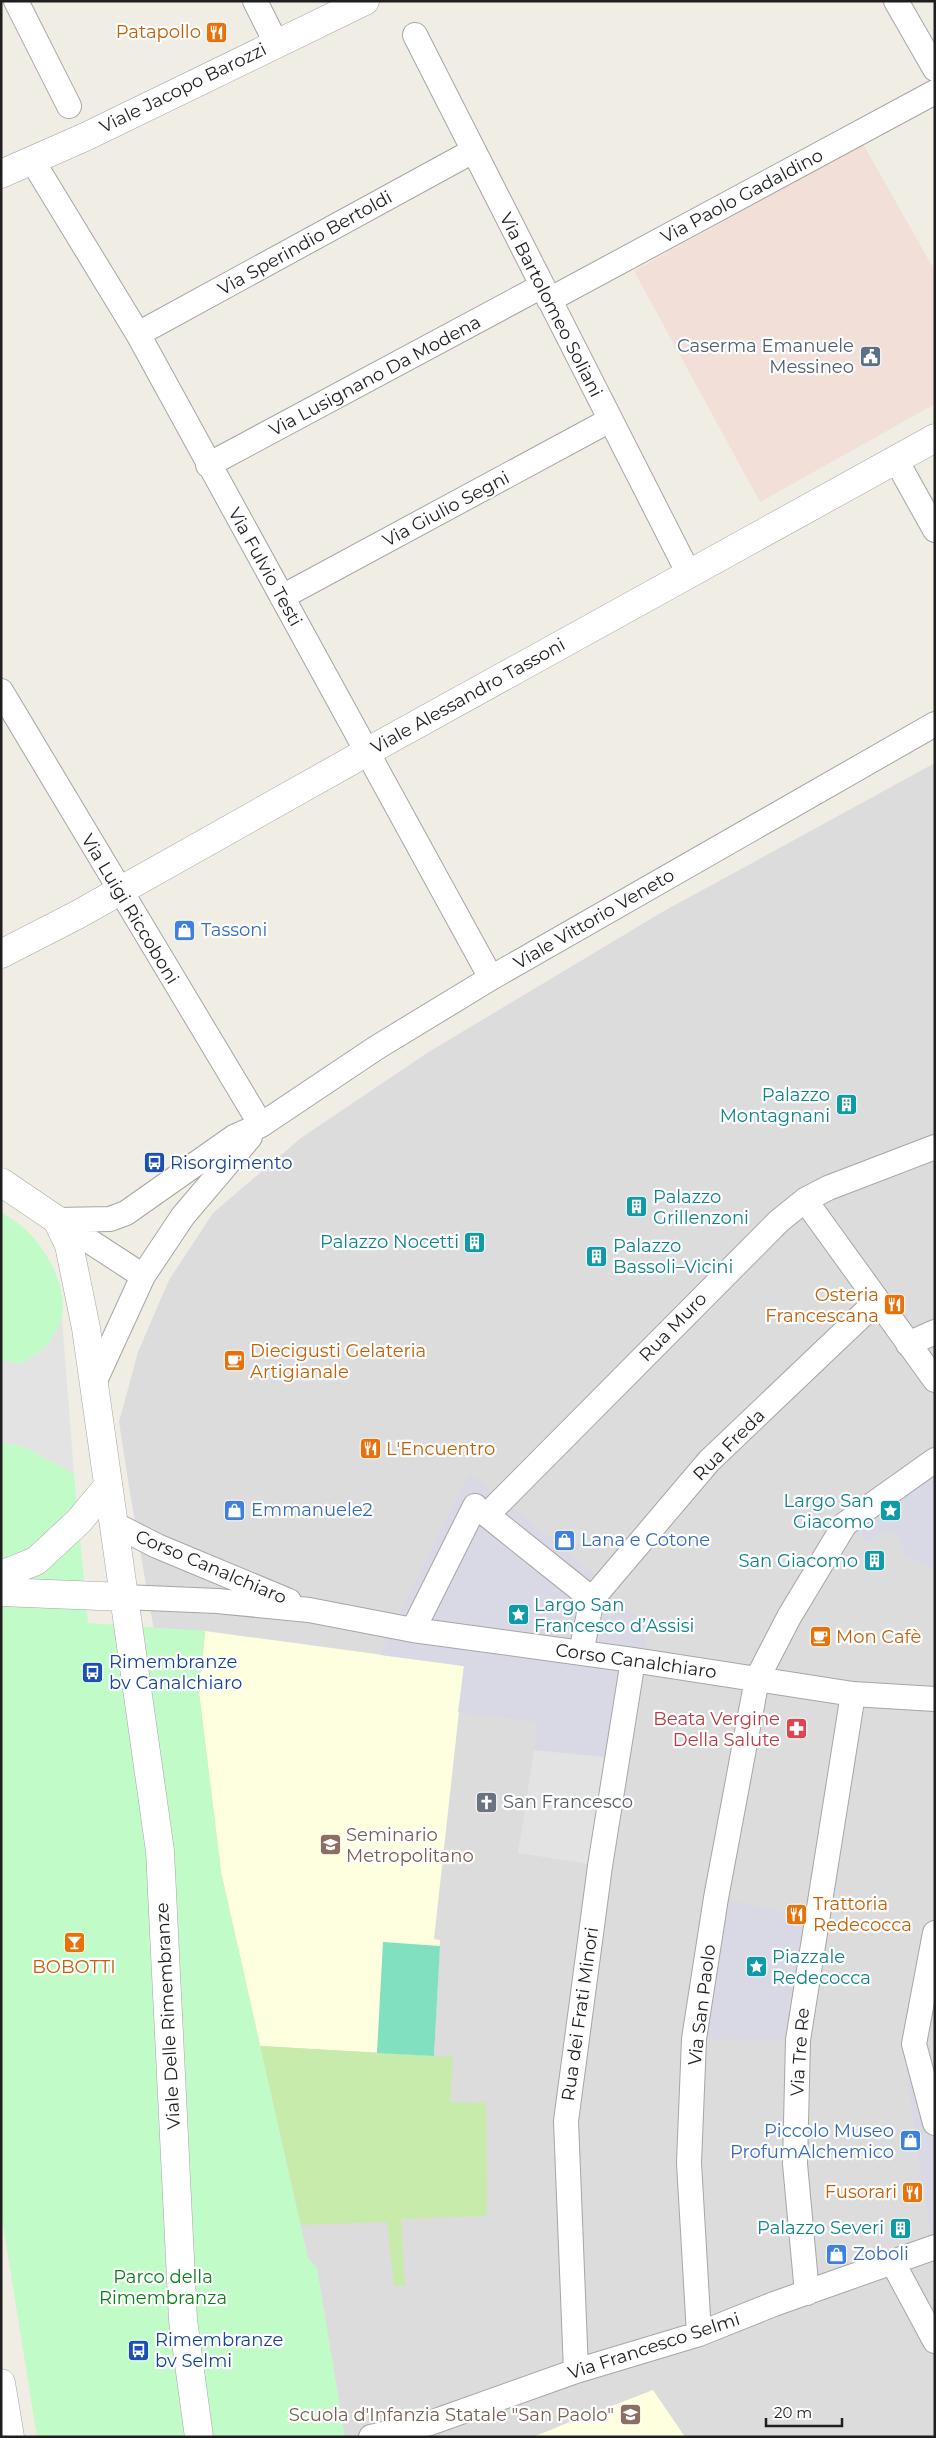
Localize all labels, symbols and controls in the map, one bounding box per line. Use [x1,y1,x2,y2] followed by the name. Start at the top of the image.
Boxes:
[205,20,229,44] restaurant icon: Patapollo
[116,21,201,43] place label: Patapollo
[96,38,270,138] street label: Viale Jacopo Barozzi
[657,144,827,248] street label: Via Paolo Gadaldino
[214,186,396,300] street label: Via Sperindio Bertoldi
[495,209,607,401] street label: Via Bartolomeo Soliani
[265,311,485,441] street label: Via Lusignano Da Modena
[677,335,854,378] place label: Caserma Emanuele Messineo
[858,344,882,368] public building icon: Caserma Emanuele Messineo
[379,466,513,552] street label: Via Giulio Segni
[223,504,307,630] street label: Via Fulvio Testi
[367,633,569,759] street label: Viale Alessandro Tassoni
[76,830,184,988] street label: Via Luigi Riccoboni
[510,864,678,974] street label: Viale Vittorio Veneto
[173,918,197,942] shop icon: Tassoni
[201,919,267,941] place label: Tassoni
[720,1084,830,1127] place label: Palazzo Montagnani
[834,1093,858,1117] building icon: Palazzo Montagnani
[142,1151,166,1175] bus stop icon: Risorgimento
[170,1152,292,1174] place label: Risorgimento
[653,1186,749,1229] place label: Palazzo Grillenzoni
[625,1195,649,1219] building icon: Palazzo Grillenzoni
[463,1230,487,1254] building icon: Palazzo Nocetti
[320,1231,459,1253] place label: Palazzo Nocetti
[613,1235,733,1278] place label: Palazzo Bassoli–Vicini
[585,1244,609,1268] building icon: Palazzo Bassoli–Vicini
[765,1284,879,1327] place label: Osteria Francescana
[635,1288,711,1366] street label: Rua Muro
[883,1293,907,1317] restaurant icon: Osteria Francescana
[250,1340,426,1383] place label: Diecigusti Gelateria Artigianale
[222,1349,246,1373] cafe icon: Diecigusti Gelateria Artigianale
[689,1405,769,1485] street label: Rua Freda
[358,1437,382,1461] restaurant icon: L'Encuentro
[386,1438,495,1460] place label: L'Encuentro
[784,1490,874,1533] place label: Largo San Giacomo
[223,1498,247,1522] shop icon: Emmanuele2
[251,1499,373,1521] place label: Emmanuele2
[878,1499,902,1523] place icon: Largo San Giacomo
[132,1525,290,1609] street label: Corso Canalchiaro
[553,1528,577,1552] shop icon: Lana e Cotone
[581,1529,710,1551] place label: Lana e Cotone
[862,1549,886,1573] building icon: San Giacomo
[738,1550,858,1572] place label: San Giacomo
[534,1594,694,1637] place label: Largo San Francesco d’Assisi
[506,1603,530,1627] place icon: Largo San Francesco d’Assisi
[808,1625,832,1649] cafe icon: Mon Cafè
[836,1626,922,1648] place label: Mon Cafè
[554,1639,718,1683] street label: Corso Canalchiaro
[109,1651,242,1694] place label: Rimembranze bv Canalchiaro
[81,1660,105,1684] bus stop icon: Rimembranze bv Canalchiaro
[653,1708,780,1751] place label: Beata Vergine Della Salute
[784,1717,808,1741] pharmacy icon: Beata Vergine Della Salute
[475,1790,499,1814] church icon: San Francesco
[503,1791,633,1813] place label: San Francesco
[346,1824,474,1867] place label: Seminario Metropolitano
[318,1833,342,1857] school or university icon: Seminario Metropolitano
[813,1893,912,1936] place label: Trattoria Redecocca
[151,1902,185,2130] street label: Viale Delle Rimembranze
[785,1902,809,1926] restaurant icon: Trattoria Redecocca
[557,1925,603,2103] street label: Rua dei Frati Minori
[62,1930,86,1954] bar icon: BOBOTTI
[684,1943,720,2067] street label: Via San Paolo
[772,1946,871,1989] place label: Piazzale Redecocca
[744,1955,768,1979] place icon: Piazzale Redecocca
[32,1956,116,1978] place label: BOBOTTI
[786,2007,814,2097] street label: Via Tre Re
[730,2120,894,2163] place label: Piccolo Museo ProfumAlchemico
[898,2129,922,2153] shop icon: Piccolo Museo ProfumAlchemico
[901,2180,925,2204] restaurant icon: Fusorari
[825,2181,897,2203] place label: Fusorari
[888,2216,912,2240] building icon: Palazzo Severi
[757,2217,884,2239] place label: Palazzo Severi
[825,2242,849,2266] shop icon: Zoboli
[853,2243,909,2265] place label: Zoboli
[99,2266,227,2309] park label: Parco della Rimembranza
[565,2308,743,2384] street label: Via Francesco Selmi
[155,2329,283,2372] place label: Rimembranze bv Selmi
[127,2338,151,2362] bus stop icon: Rimembranze bv Selmi
[766,2396,842,2428] scale bar
[618,2403,642,2427] school or university icon: Scuola d'Infanzia Statale "San Paolo"
[774,2403,812,2422] text: 20 m
[289,2404,614,2426] place label: Scuola d'Infanzia Statale "San Paolo"

